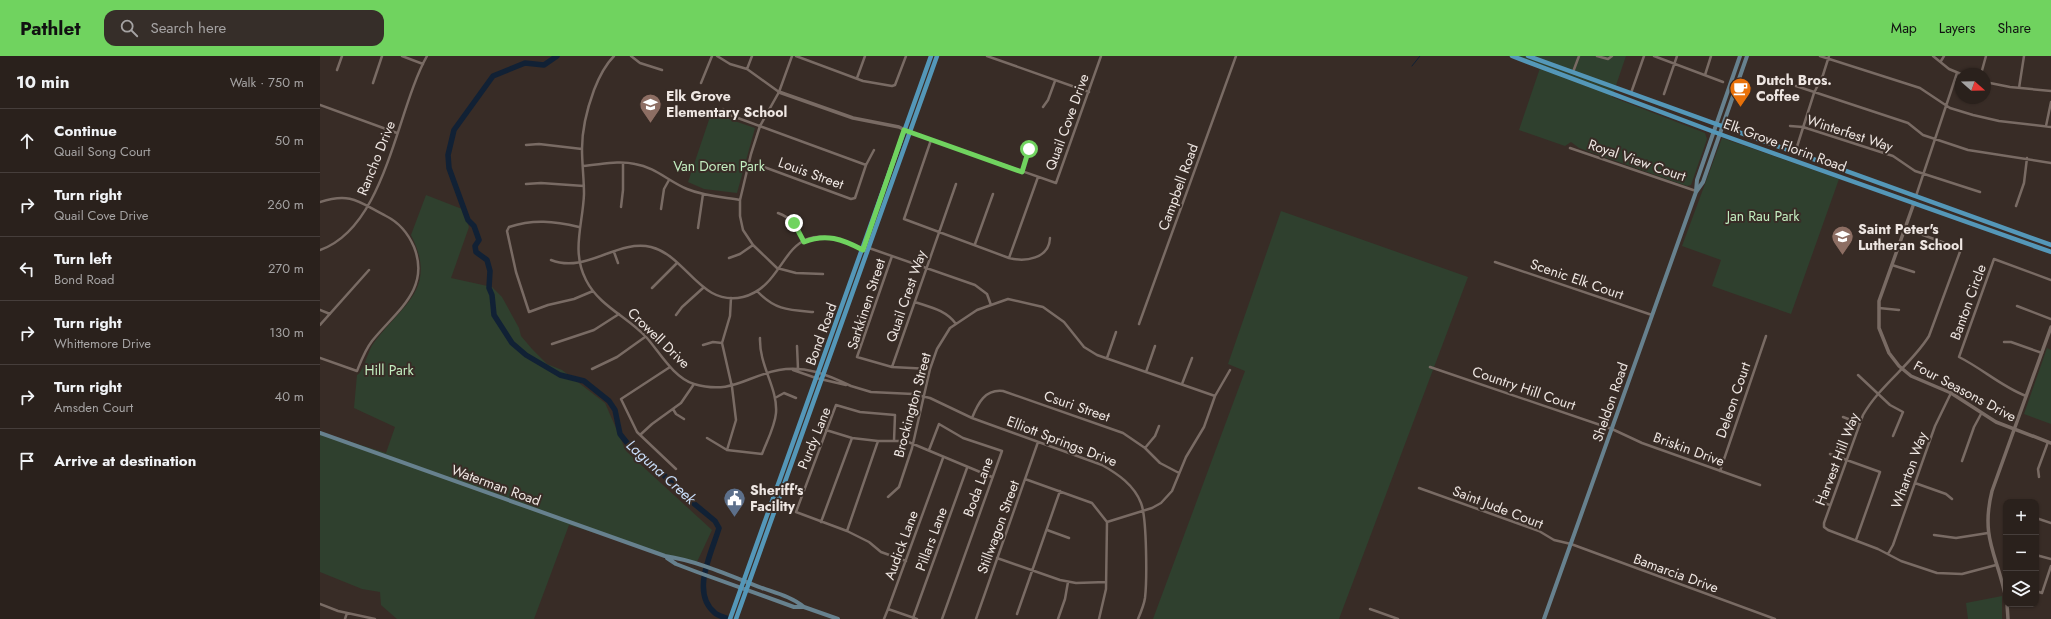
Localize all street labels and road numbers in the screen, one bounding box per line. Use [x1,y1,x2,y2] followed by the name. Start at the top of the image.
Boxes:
[1040,71,1094,173] street label: Quail Cove Drive
[1804,110,1897,157] street label: Winterfest Way
[1721,113,1849,177] street label: Elk Grove Florin Road
[352,118,400,198] street label: Rancho Drive
[1586,134,1689,186] street label: Royal View Court
[1153,141,1203,233] street label: Campbell Road
[776,152,847,194] street label: Louis Street
[881,247,931,345] street label: Quail Crest Way
[1528,254,1627,305] street label: Scenic Elk Court
[842,255,890,352] street label: Sarkkinen Street
[1945,261,1991,343] street label: Banton Circle
[800,300,842,368] street label: Bond Road
[623,303,695,373] street label: Crowell Drive
[888,350,936,460] street label: Brockington Street
[1910,355,2020,427] street label: Four Seasons Drive
[1711,359,1756,441] street label: Deleon Court
[1587,360,1633,444] street label: Sheldon Road
[1470,361,1579,415] street label: Country Hill Court
[1041,385,1113,427] street label: Csuri Street
[792,404,836,472] street label: Purdy Lane
[1810,409,1864,508] street label: Harvest Hill Way
[1004,411,1120,471] street label: Elliott Springs Drive
[1651,427,1727,471] street label: Briskin Drive
[1886,428,1932,511] street label: Wharton Way
[958,454,998,520] street label: Boda Lane
[448,460,544,510] street label: Waterman Road
[972,477,1024,576] street label: Stillwagon Street
[1450,480,1547,534] street label: Saint Jude Court
[910,504,952,574] street label: Pillars Lane
[879,507,923,583] street label: Audick Lane
[1631,548,1721,598] street label: Bamarcia Drive

